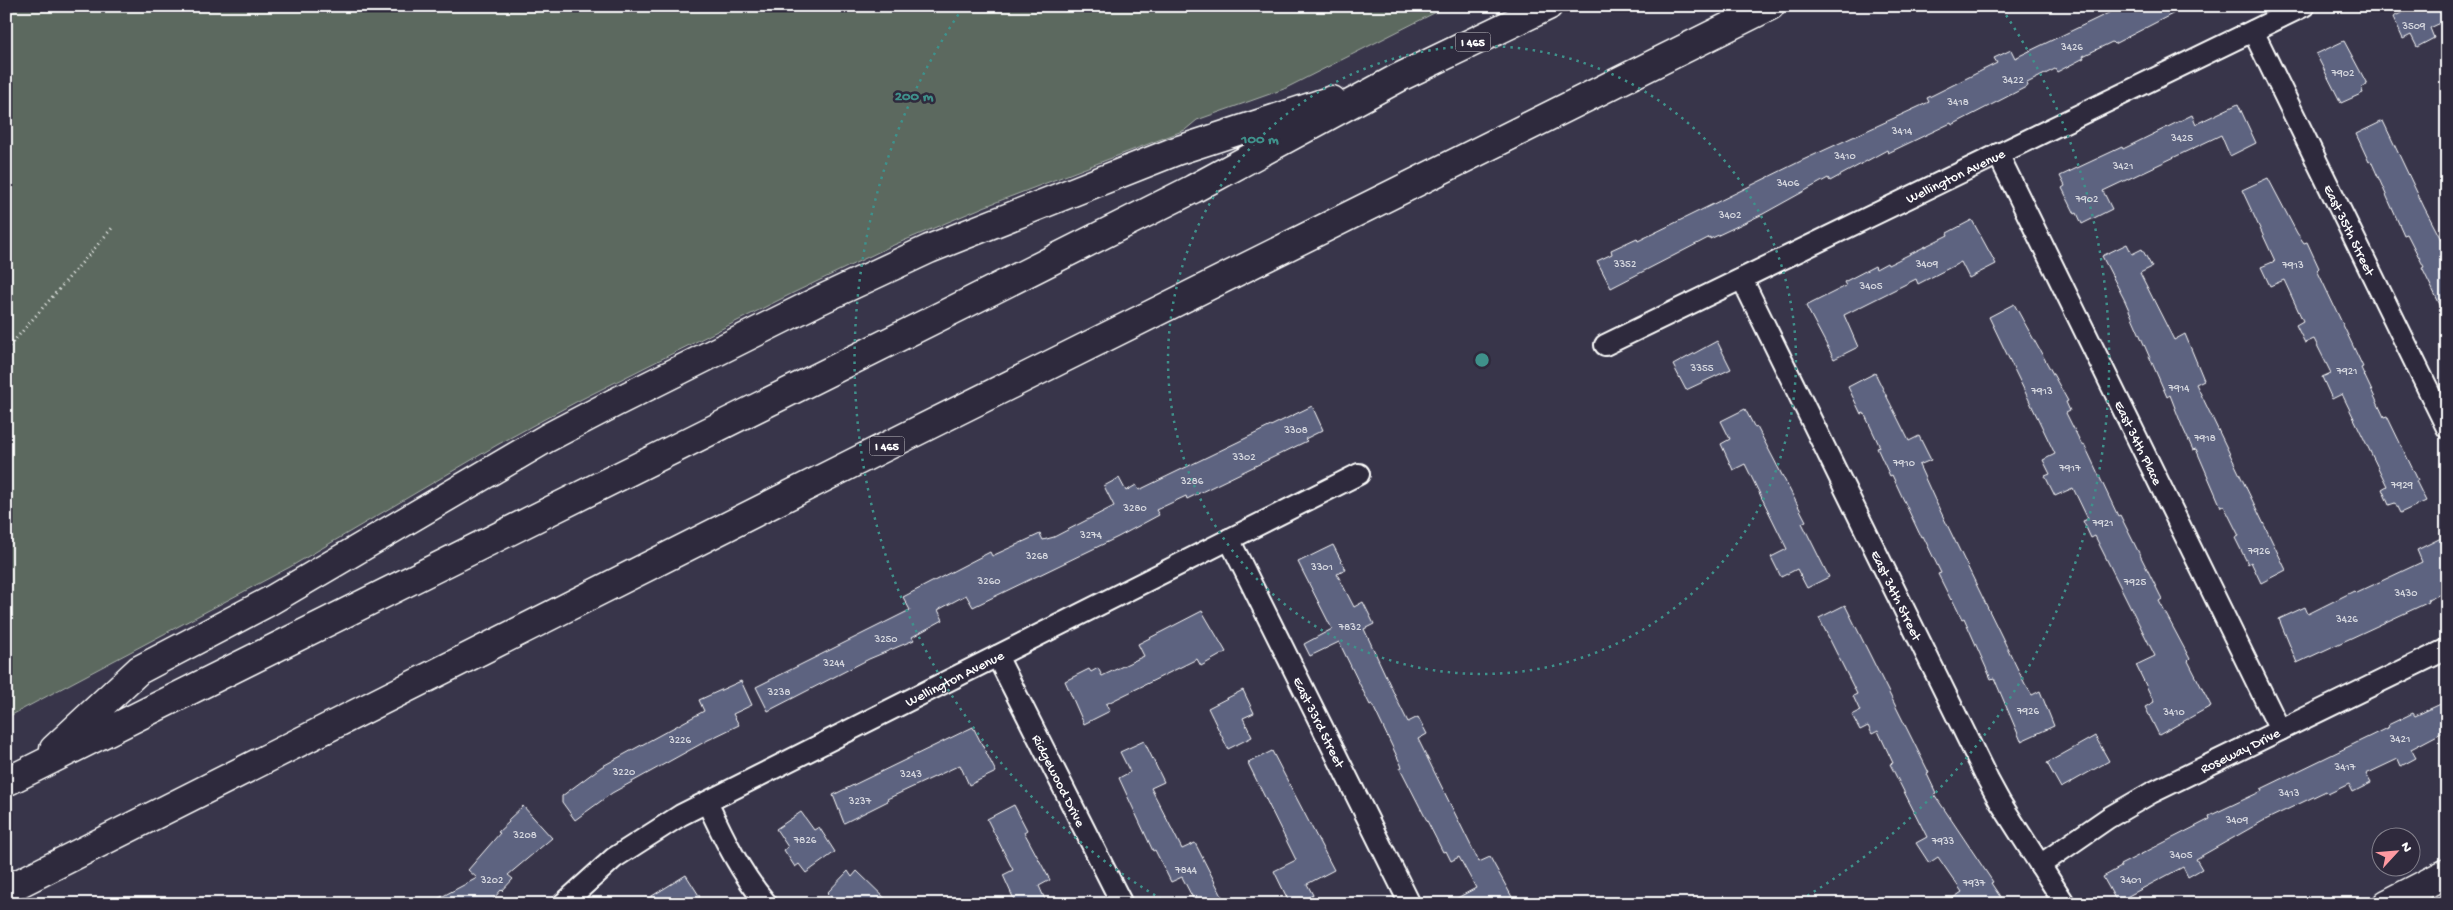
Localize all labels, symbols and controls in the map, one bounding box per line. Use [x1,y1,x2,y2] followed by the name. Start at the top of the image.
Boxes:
[2401,21,2426,33] house number: 3509
[1456,32,1490,52] road number: I 465
[2060,42,2083,54] house number: 3426
[2331,68,2355,80] house number: 7902
[2001,75,2024,87] house number: 3422
[895,88,934,106] text: 200 m
[1946,97,1969,109] house number: 3418
[1891,126,1913,138] house number: 3414
[1240,131,1279,149] text: 100 m
[2170,133,2193,145] house number: 3425
[1904,146,2009,209] street label: Wellington Avenue
[1833,151,1856,163] house number: 3410
[2112,161,2133,173] house number: 3421
[1776,178,1800,190] house number: 3406
[2318,182,2378,280] street label: East 35th Street
[2075,194,2099,206] house number: 7902
[1718,210,1742,222] house number: 3402
[1613,259,1637,271] house number: 3352
[1915,259,1939,271] house number: 3409
[2281,260,2304,272] house number: 7913
[1859,281,1883,293] house number: 3405
[1473,351,1491,369] centre of rings
[1690,363,1714,375] house number: 3355
[2335,366,2358,378] house number: 7921
[2168,383,2190,395] house number: 7914
[2030,386,2053,398] house number: 7913
[2109,398,2165,489] street label: East 34th Place
[1283,425,1308,437] house number: 3308
[2193,433,2216,445] house number: 7918
[870,436,904,456] road number: I 465
[1231,452,1256,464] house number: 3302
[1892,458,1915,470] house number: 7910
[2058,463,2081,475] house number: 7917
[1180,476,1204,488] house number: 3286
[2390,480,2414,492] house number: 7929
[1122,503,1147,515] house number: 3280
[2091,518,2114,530] house number: 7921
[1079,530,1103,542] house number: 3274
[2247,546,2271,558] house number: 7926
[1866,548,1925,645] street label: East 34th Street
[1025,551,1048,563] house number: 3268
[1310,562,1333,574] house number: 3301
[977,576,1000,588] house number: 3260
[2123,577,2146,589] house number: 7925
[2394,588,2417,600] house number: 3430
[2335,614,2358,626] house number: 3426
[1338,622,1362,634] house number: 7832
[873,634,898,646] house number: 3250
[903,648,1008,712] street label: Wellington Avenue
[822,658,846,670] house number: 3244
[1288,675,1348,772] street label: East 33rd Street
[767,687,790,699] house number: 3238
[2016,706,2040,718] house number: 7926
[2162,707,2185,719] house number: 3410
[2198,725,2284,779] street label: Roseway Drive
[1027,732,1088,831] street label: Ridgewood Drive
[2389,734,2410,746] house number: 3421
[668,735,691,747] house number: 3226
[2333,762,2356,774] house number: 3417
[612,767,635,779] house number: 3220
[899,769,922,781] house number: 3243
[2277,788,2300,800] house number: 3413
[848,796,872,808] house number: 3237
[2225,815,2249,827] house number: 3409
[2370,828,2420,878] north arrow
[512,830,537,842] house number: 3208
[793,835,817,847] house number: 7826
[1931,836,1955,848] house number: 7933
[2396,840,2415,855] text: N
[2169,850,2193,862] house number: 3405
[1174,865,1198,877] house number: 7844
[480,875,504,887] house number: 3202
[2119,875,2142,887] house number: 3401
[1962,878,1986,890] house number: 7937

